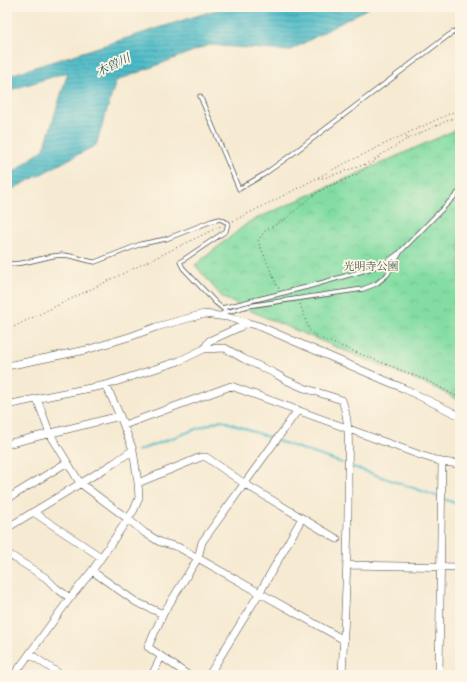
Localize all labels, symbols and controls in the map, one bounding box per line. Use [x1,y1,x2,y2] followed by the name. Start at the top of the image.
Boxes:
[93,49,134,79] water label: 木曽川
[344,259,399,273] park label: 光明寺公園

